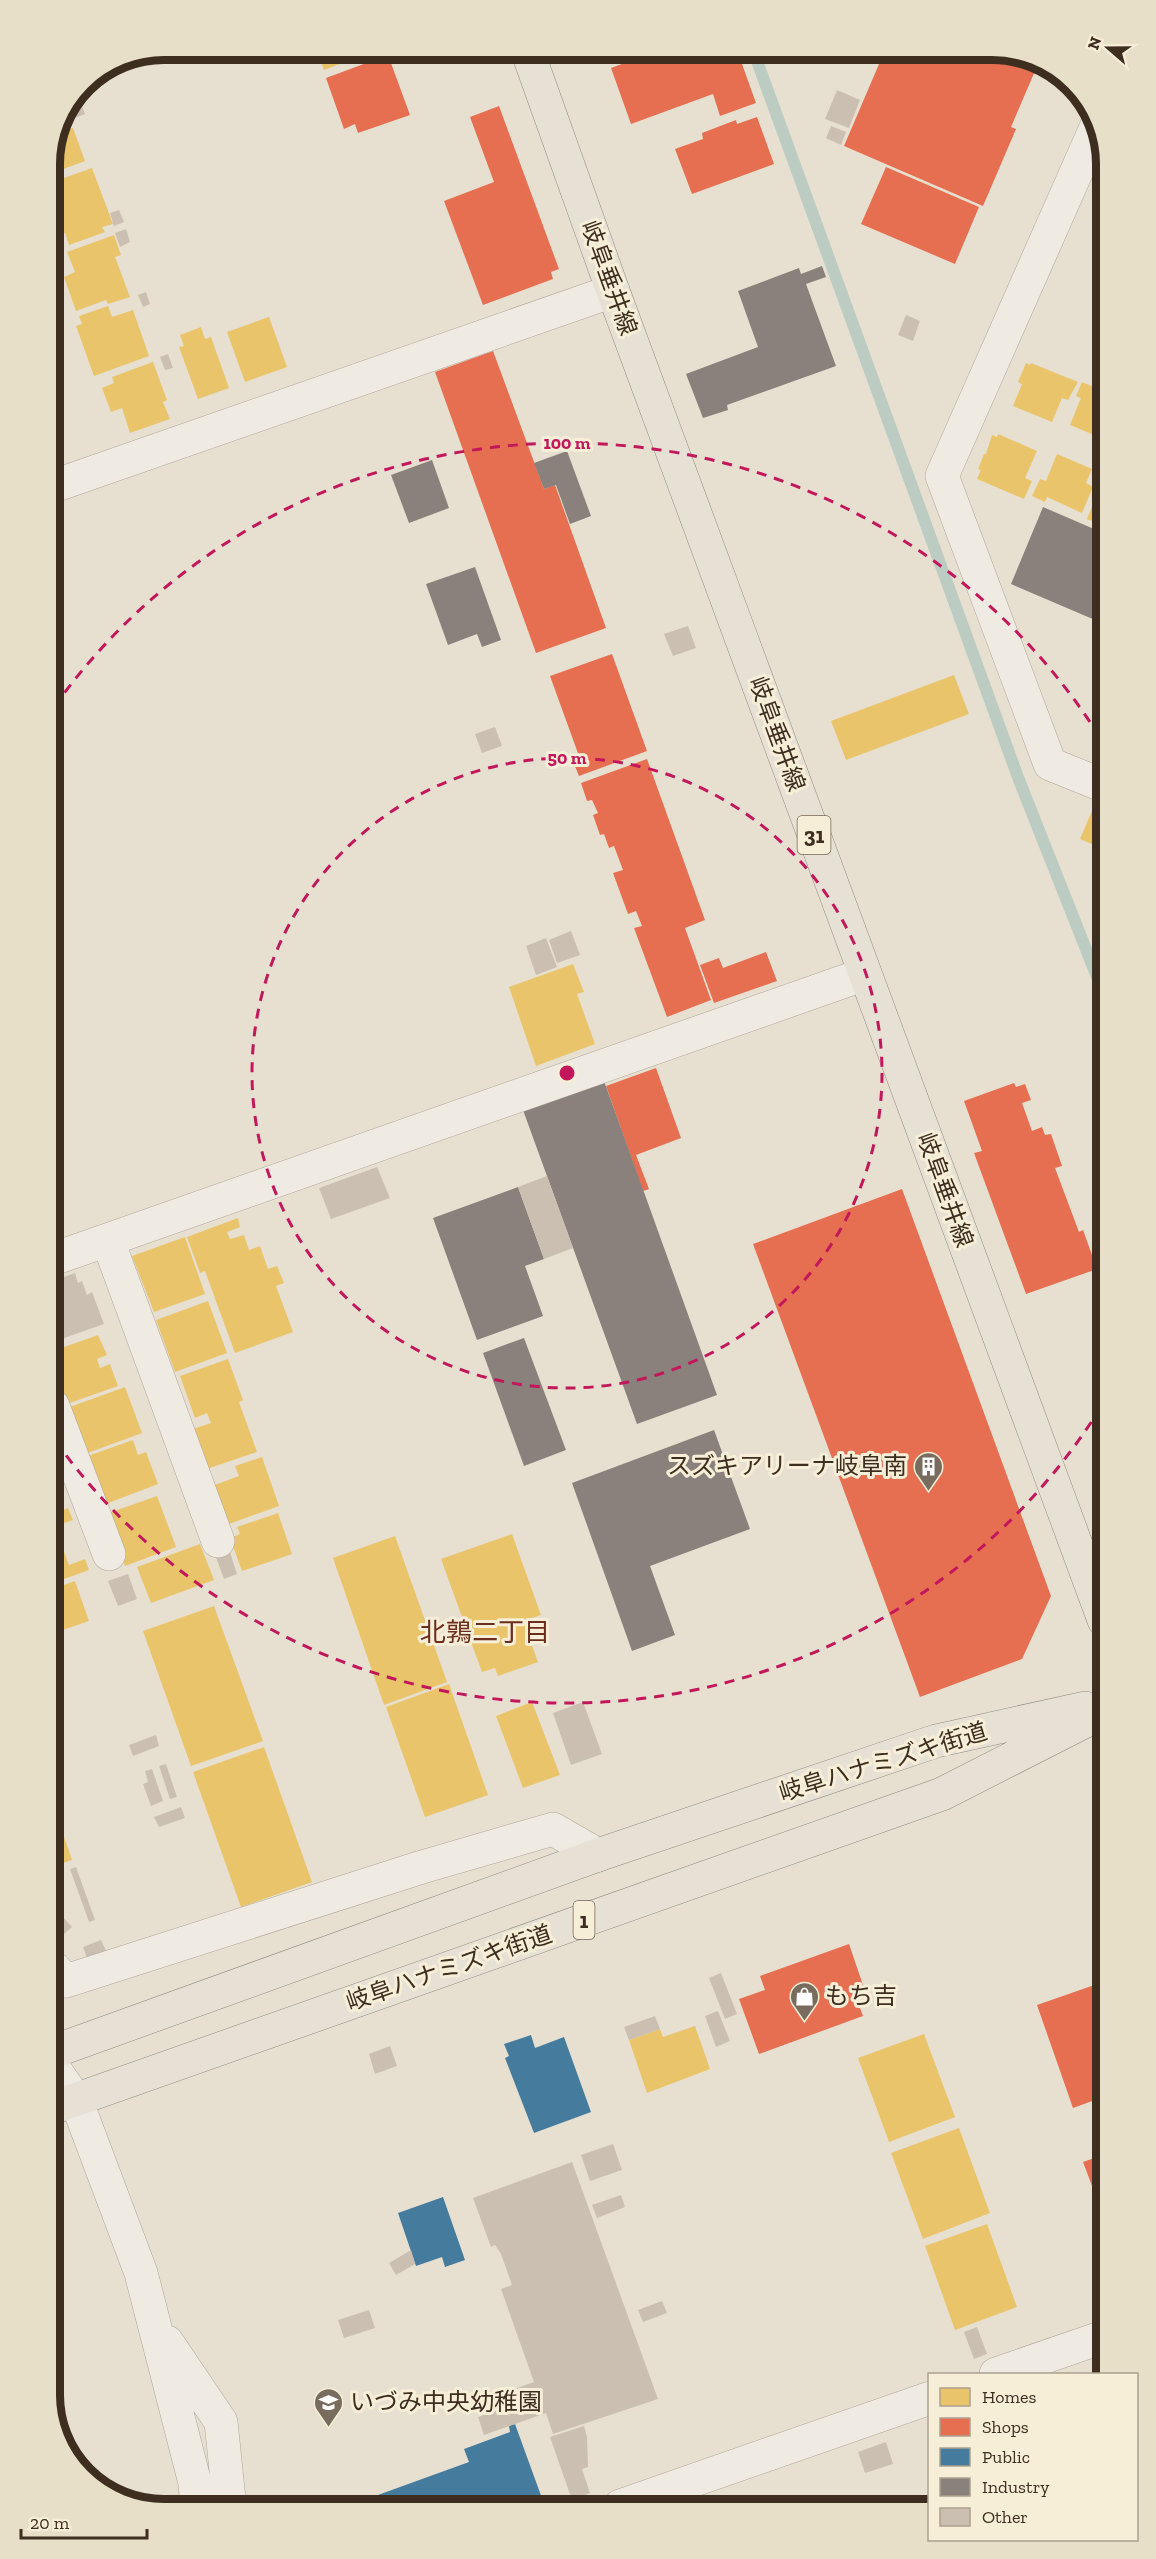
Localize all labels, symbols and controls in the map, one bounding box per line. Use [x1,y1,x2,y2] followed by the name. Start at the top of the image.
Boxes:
[1078,18,1138,78] north arrow
[1083,34,1105,52] text: N
[575,216,644,339] street label: 岐阜垂井線
[543,432,591,454] text: 100 m
[743,672,812,795] street label: 岐阜垂井線
[548,747,587,769] text: 50 m
[798,816,830,854] road number: 31
[557,1063,577,1083] centre of rings
[911,1128,980,1251] street label: 岐阜垂井線
[912,1450,944,1492] building icon: スズキアリーナ岐阜南
[667,1451,907,1480] place label: スズキアリーナ岐阜南
[420,1616,550,1648] district label: 北鶉二丁目
[775,1716,990,1807] street label: 岐阜ハナミズキ街道
[574,1901,594,1939] road number: 1
[342,1919,556,2016] street label: 岐阜ハナミズキ街道
[788,1980,820,2022] shop icon: もち吉
[825,1981,897,2010] place label: もち吉
[928,2373,1138,2541] legend
[313,2386,345,2428] school or university icon: いづみ中央幼稚園
[982,2386,1036,2408] text: Homes
[350,2387,542,2416] place label: いづみ中央幼稚園
[982,2416,1029,2438] text: Shops
[982,2446,1030,2468] text: Public
[982,2476,1050,2498] text: Industry
[21,2502,147,2540] scale bar
[982,2506,1028,2528] text: Other
[30,2512,70,2534] text: 20 m

